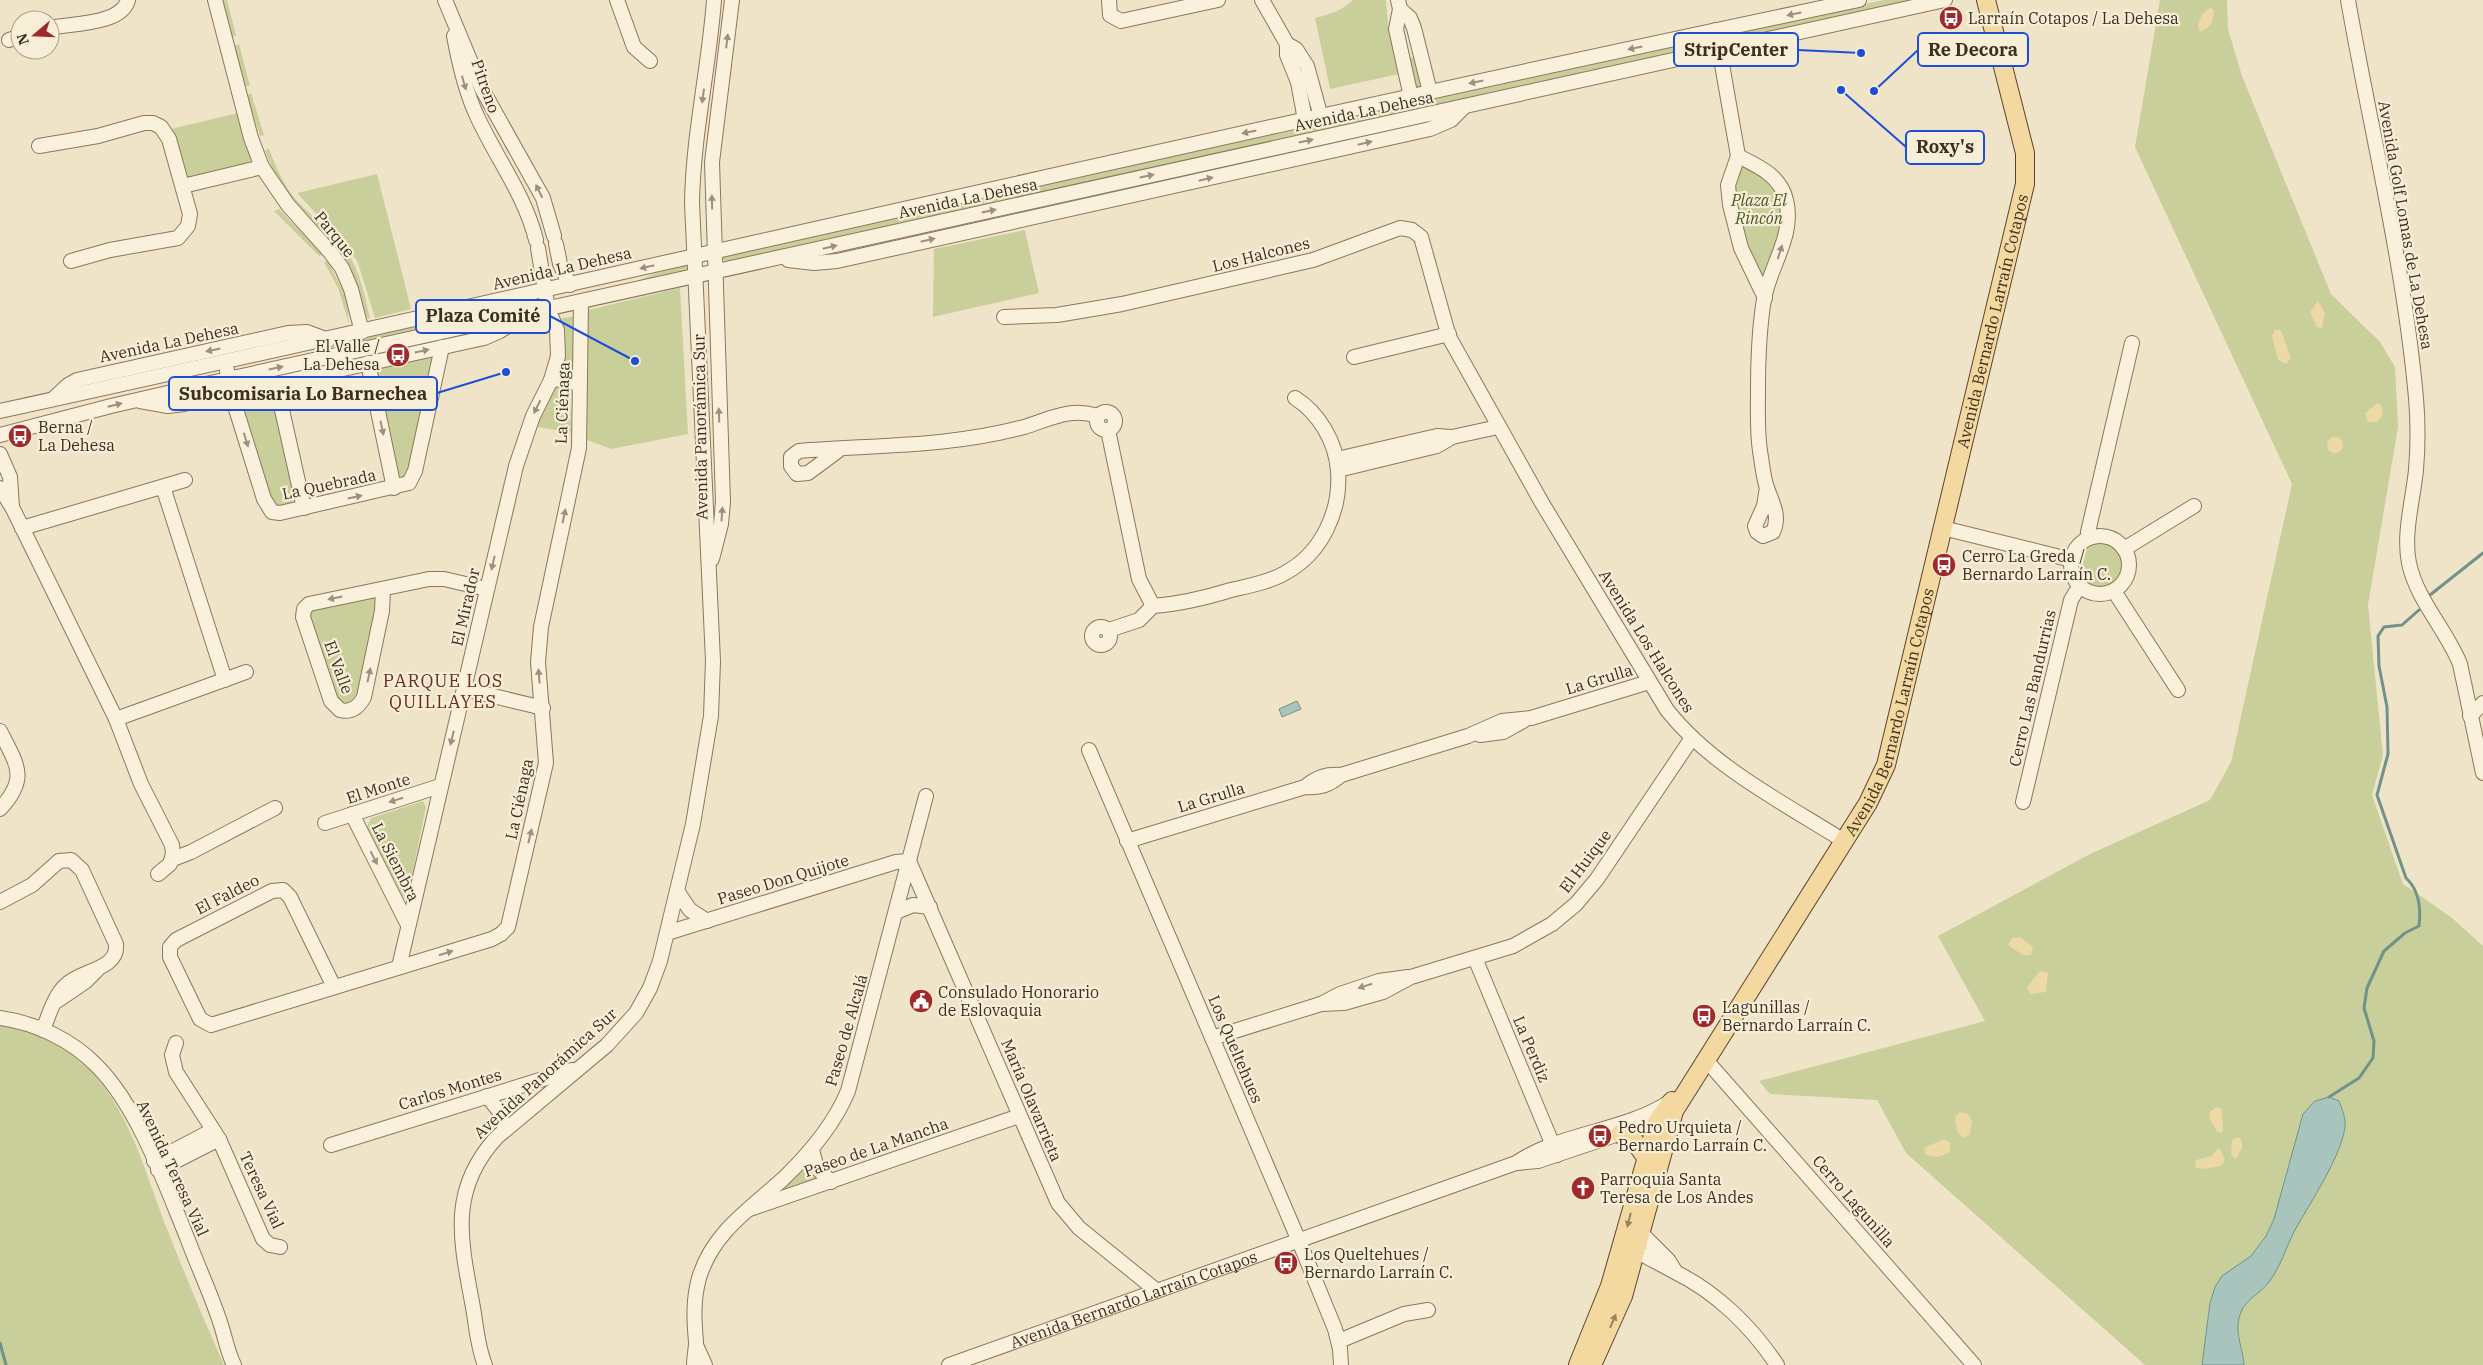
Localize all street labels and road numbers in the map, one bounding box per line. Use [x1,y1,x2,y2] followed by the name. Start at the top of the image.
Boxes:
[467,56,505,116] street label: Pitreno
[1293,86,1436,136] street label: Avenida La Dehesa
[2374,99,2438,351] street label: Avenida Golf Lomas de La Dehesa
[897,173,1040,223] street label: Avenida La Dehesa
[1952,192,2032,450] street label: Avenida Bernardo Larraín Cotapos
[310,207,360,261] street label: Parque
[1210,232,1312,276] street label: Los Halcones
[491,242,634,294] street label: Avenida La Dehesa
[98,317,241,367] street label: Avenida La Dehesa
[688,334,712,520] street label: Avenida Panorámica Sur
[551,361,573,444] street label: La Ciénaga
[280,464,378,504] street label: La Quebrada
[446,566,484,648] street label: El Mirador
[1595,566,1699,716] street label: Avenida Los Halcones
[1840,586,1938,840] street label: Avenida Bernardo Larraín Cotapos
[2004,608,2060,768] street label: Cerro Las Bandurrias
[320,638,358,696] street label: El Valle
[1563,659,1635,699] street label: La Grulla
[501,756,537,841] street label: La Ciénaga
[343,768,413,808] street label: El Monte
[1175,777,1247,817] street label: La Grulla
[368,819,424,905] street label: La Siembra
[1555,825,1615,897] street label: El Huique
[715,850,851,908] street label: Paseo Don Quijote
[192,869,262,919] street label: El Faldeo
[820,971,872,1088] street label: Paseo de Alcalá
[1204,992,1268,1106] street label: Los Queltehues
[469,1003,621,1143] street label: Avenida Panorámica Sur
[1509,1013,1555,1085] street label: La Perdiz
[997,1036,1067,1165] street label: María Olavarrieta
[396,1064,504,1114] street label: Carlos Montes
[133,1097,213,1239] street label: Avenida Teresa Vial
[801,1113,951,1181] street label: Paseo de La Mancha
[235,1148,289,1232] street label: Teresa Vial
[1808,1151,1900,1252] street label: Cerro Lagunilla
[1007,1246,1260,1352] street label: Avenida Bernardo Larraín Cotapos

